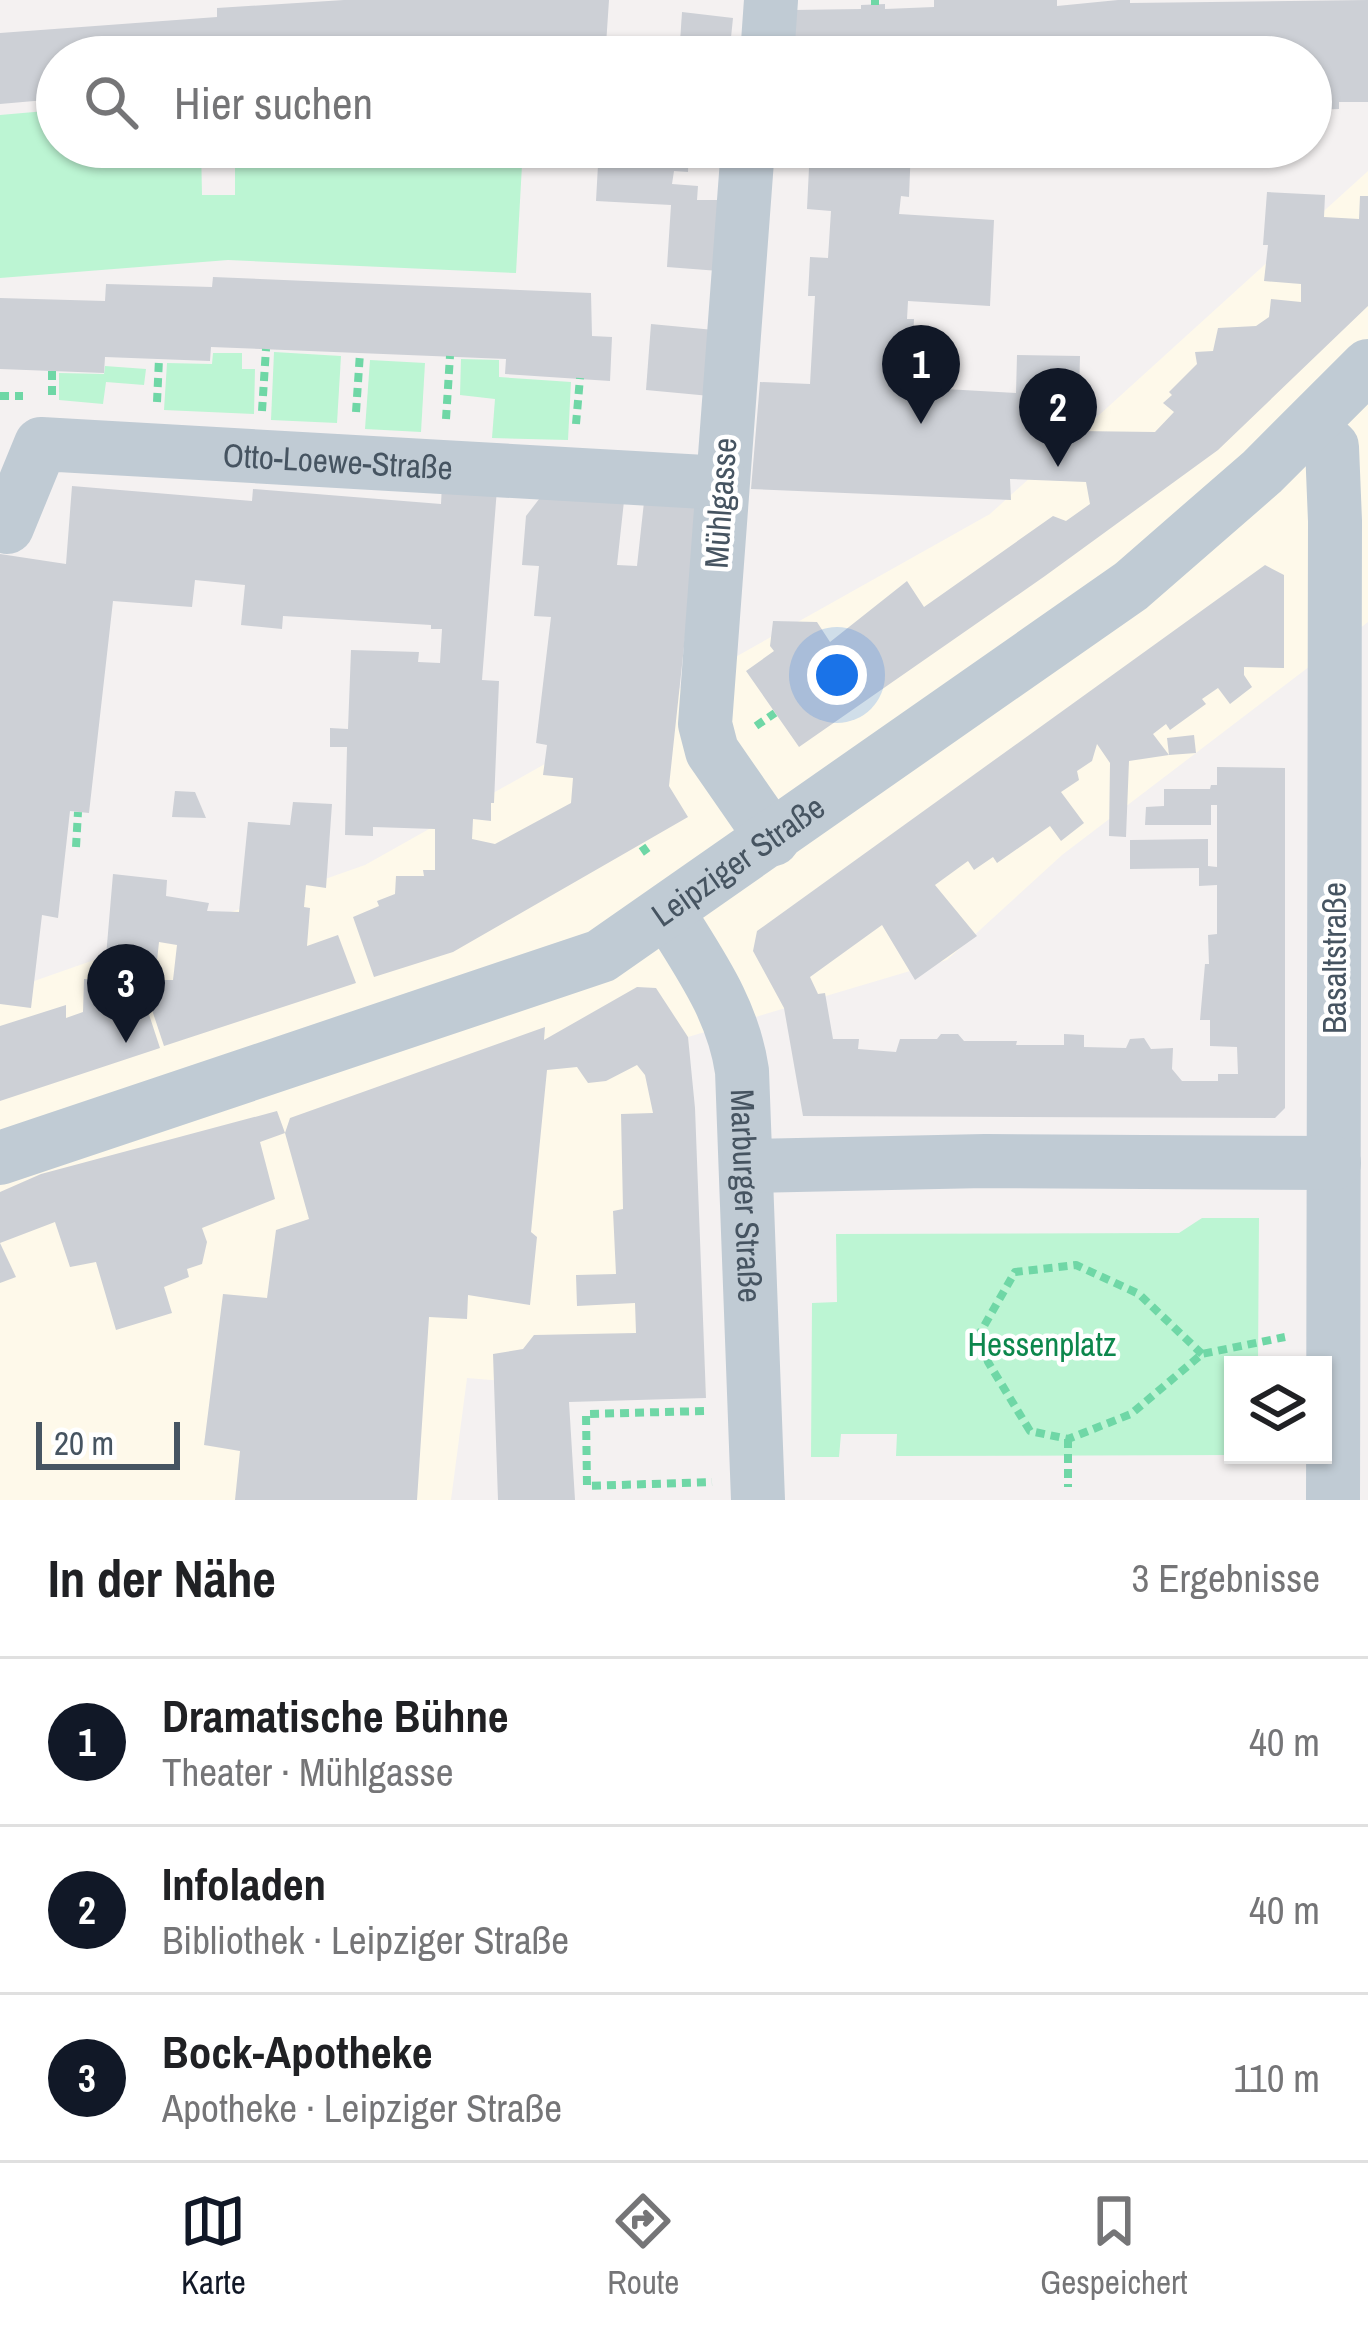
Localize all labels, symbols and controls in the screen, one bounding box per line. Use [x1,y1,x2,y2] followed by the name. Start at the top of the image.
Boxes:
[36,36,1332,168] search box
[78,69,144,135] icon: search
[174,72,373,133] text: Hier suchen
[882,325,960,424] pin: 1
[1019,368,1097,467] pin: 2
[222,432,454,490] street label: Otto-Loewe-Straße
[693,436,747,570] street label: Mühlgasse
[807,645,867,705] your location
[643,785,833,936] street label: Leipziger Straße
[1312,882,1356,1034] street label: Basaltstraße
[87,944,165,1043] pin: 3
[721,1088,773,1303] street label: Marburger Straße
[968,1322,1116,1366] park label: Hessenplatz
[1224,1356,1332,1464] map controls
[1224,1356,1332,1464] button: layers
[36,1416,180,1469] scale bar
[54,1421,114,1465] text: 20 m
[48,1544,276,1613] text: In der Nähe
[1132,1552,1320,1604] text: 3 Ergebnisse
[162,1685,509,1746] text: Dramatische Bühne
[78,1716,96,1768] text: 1
[1249,1716,1320,1768] text: 40 m
[162,1746,454,1798] text: Theater · Mühlgasse
[162,1853,326,1914] text: Infoladen
[78,1884,96,1936] text: 2
[1249,1884,1320,1936] text: 40 m
[162,1914,569,1966] text: Bibliothek · Leipziger Straße
[162,2021,433,2082] text: Bock-Apotheke
[78,2052,96,2104] text: 3
[1233,2052,1320,2104] text: 110 m
[162,2082,562,2134] text: Apotheke · Leipziger Straße
[180,2188,246,2304] tab: Karte
[607,2188,679,2304] tab: Route
[1040,2188,1188,2304] tab: Gespeichert

